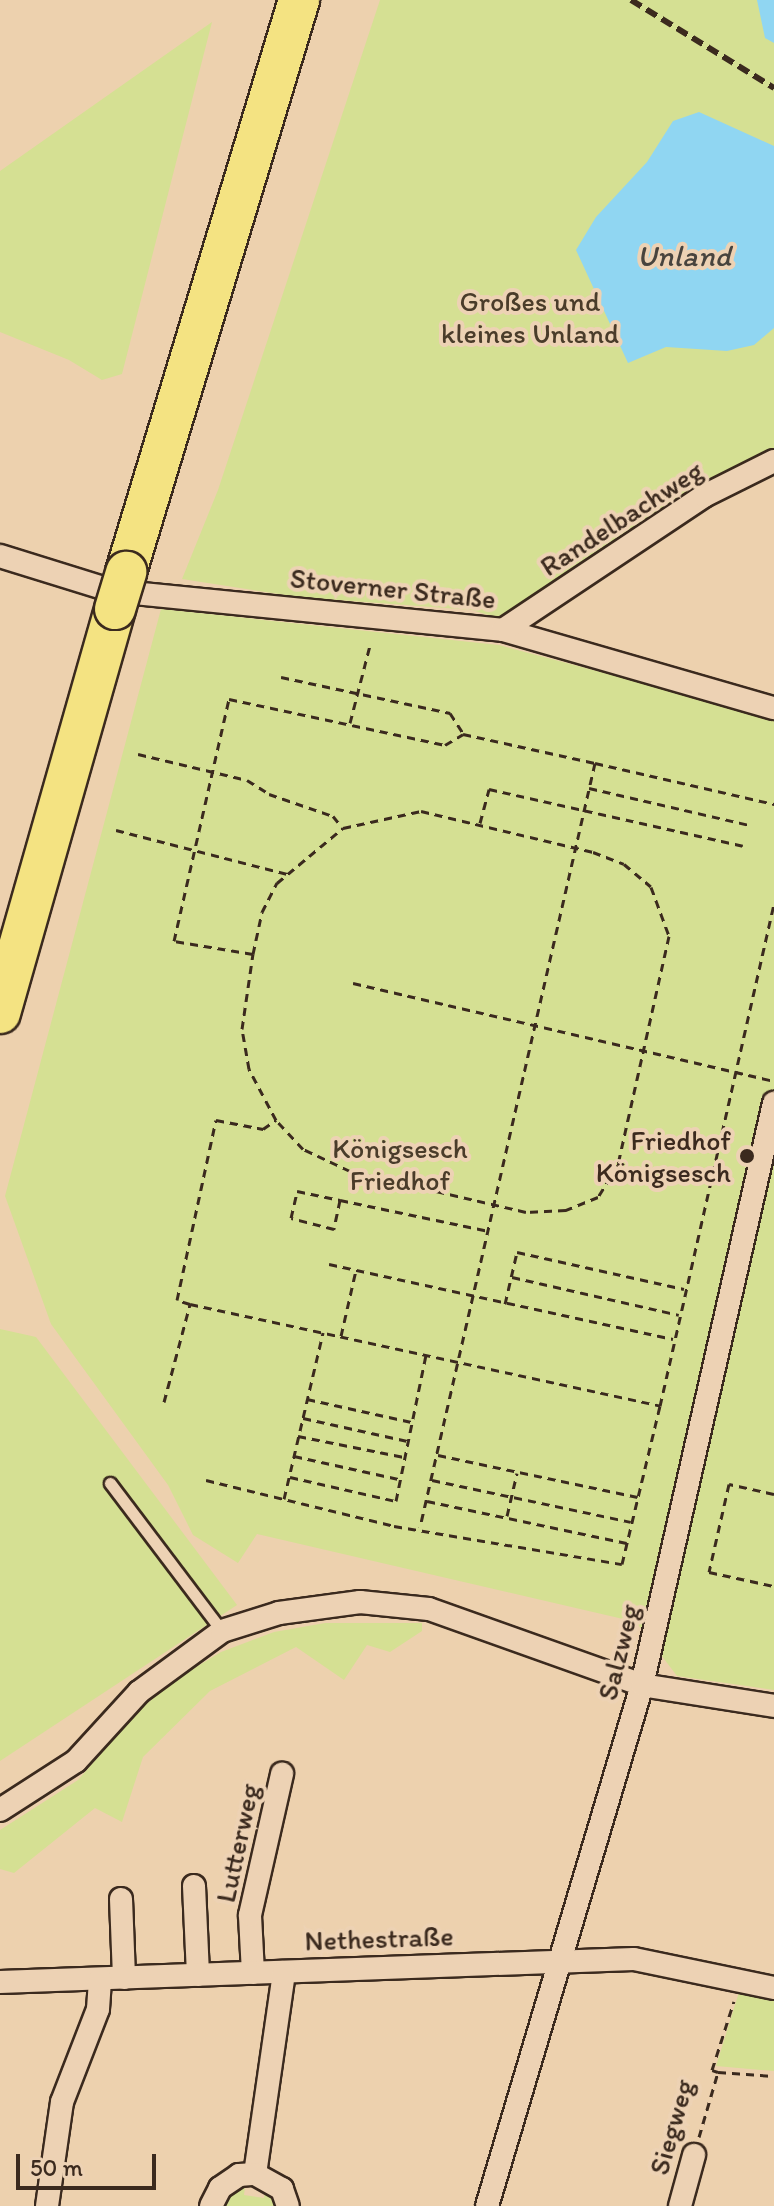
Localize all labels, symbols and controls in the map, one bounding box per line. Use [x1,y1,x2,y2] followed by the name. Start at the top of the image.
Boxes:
[637,238,731,274] water label: Unland
[440,284,620,350] park label: Großes und kleines Unland
[533,453,709,583] street label: Randelbachweg
[289,561,497,615] street label: Stoverner Straße
[596,1123,731,1189] place label: Friedhof Königsesch
[332,1131,468,1197] park label: Königsesch Friedhof
[738,1147,756,1165] marker: Friedhof Königsesch
[590,1601,646,1703] street label: Salzweg
[208,1780,266,1906] street label: Lutterweg
[304,1919,454,1957] street label: Nethestraße
[641,2076,701,2178] street label: Siegweg
[20,2138,160,2188] scale bar
[30,2153,83,2182] text: 50 m

